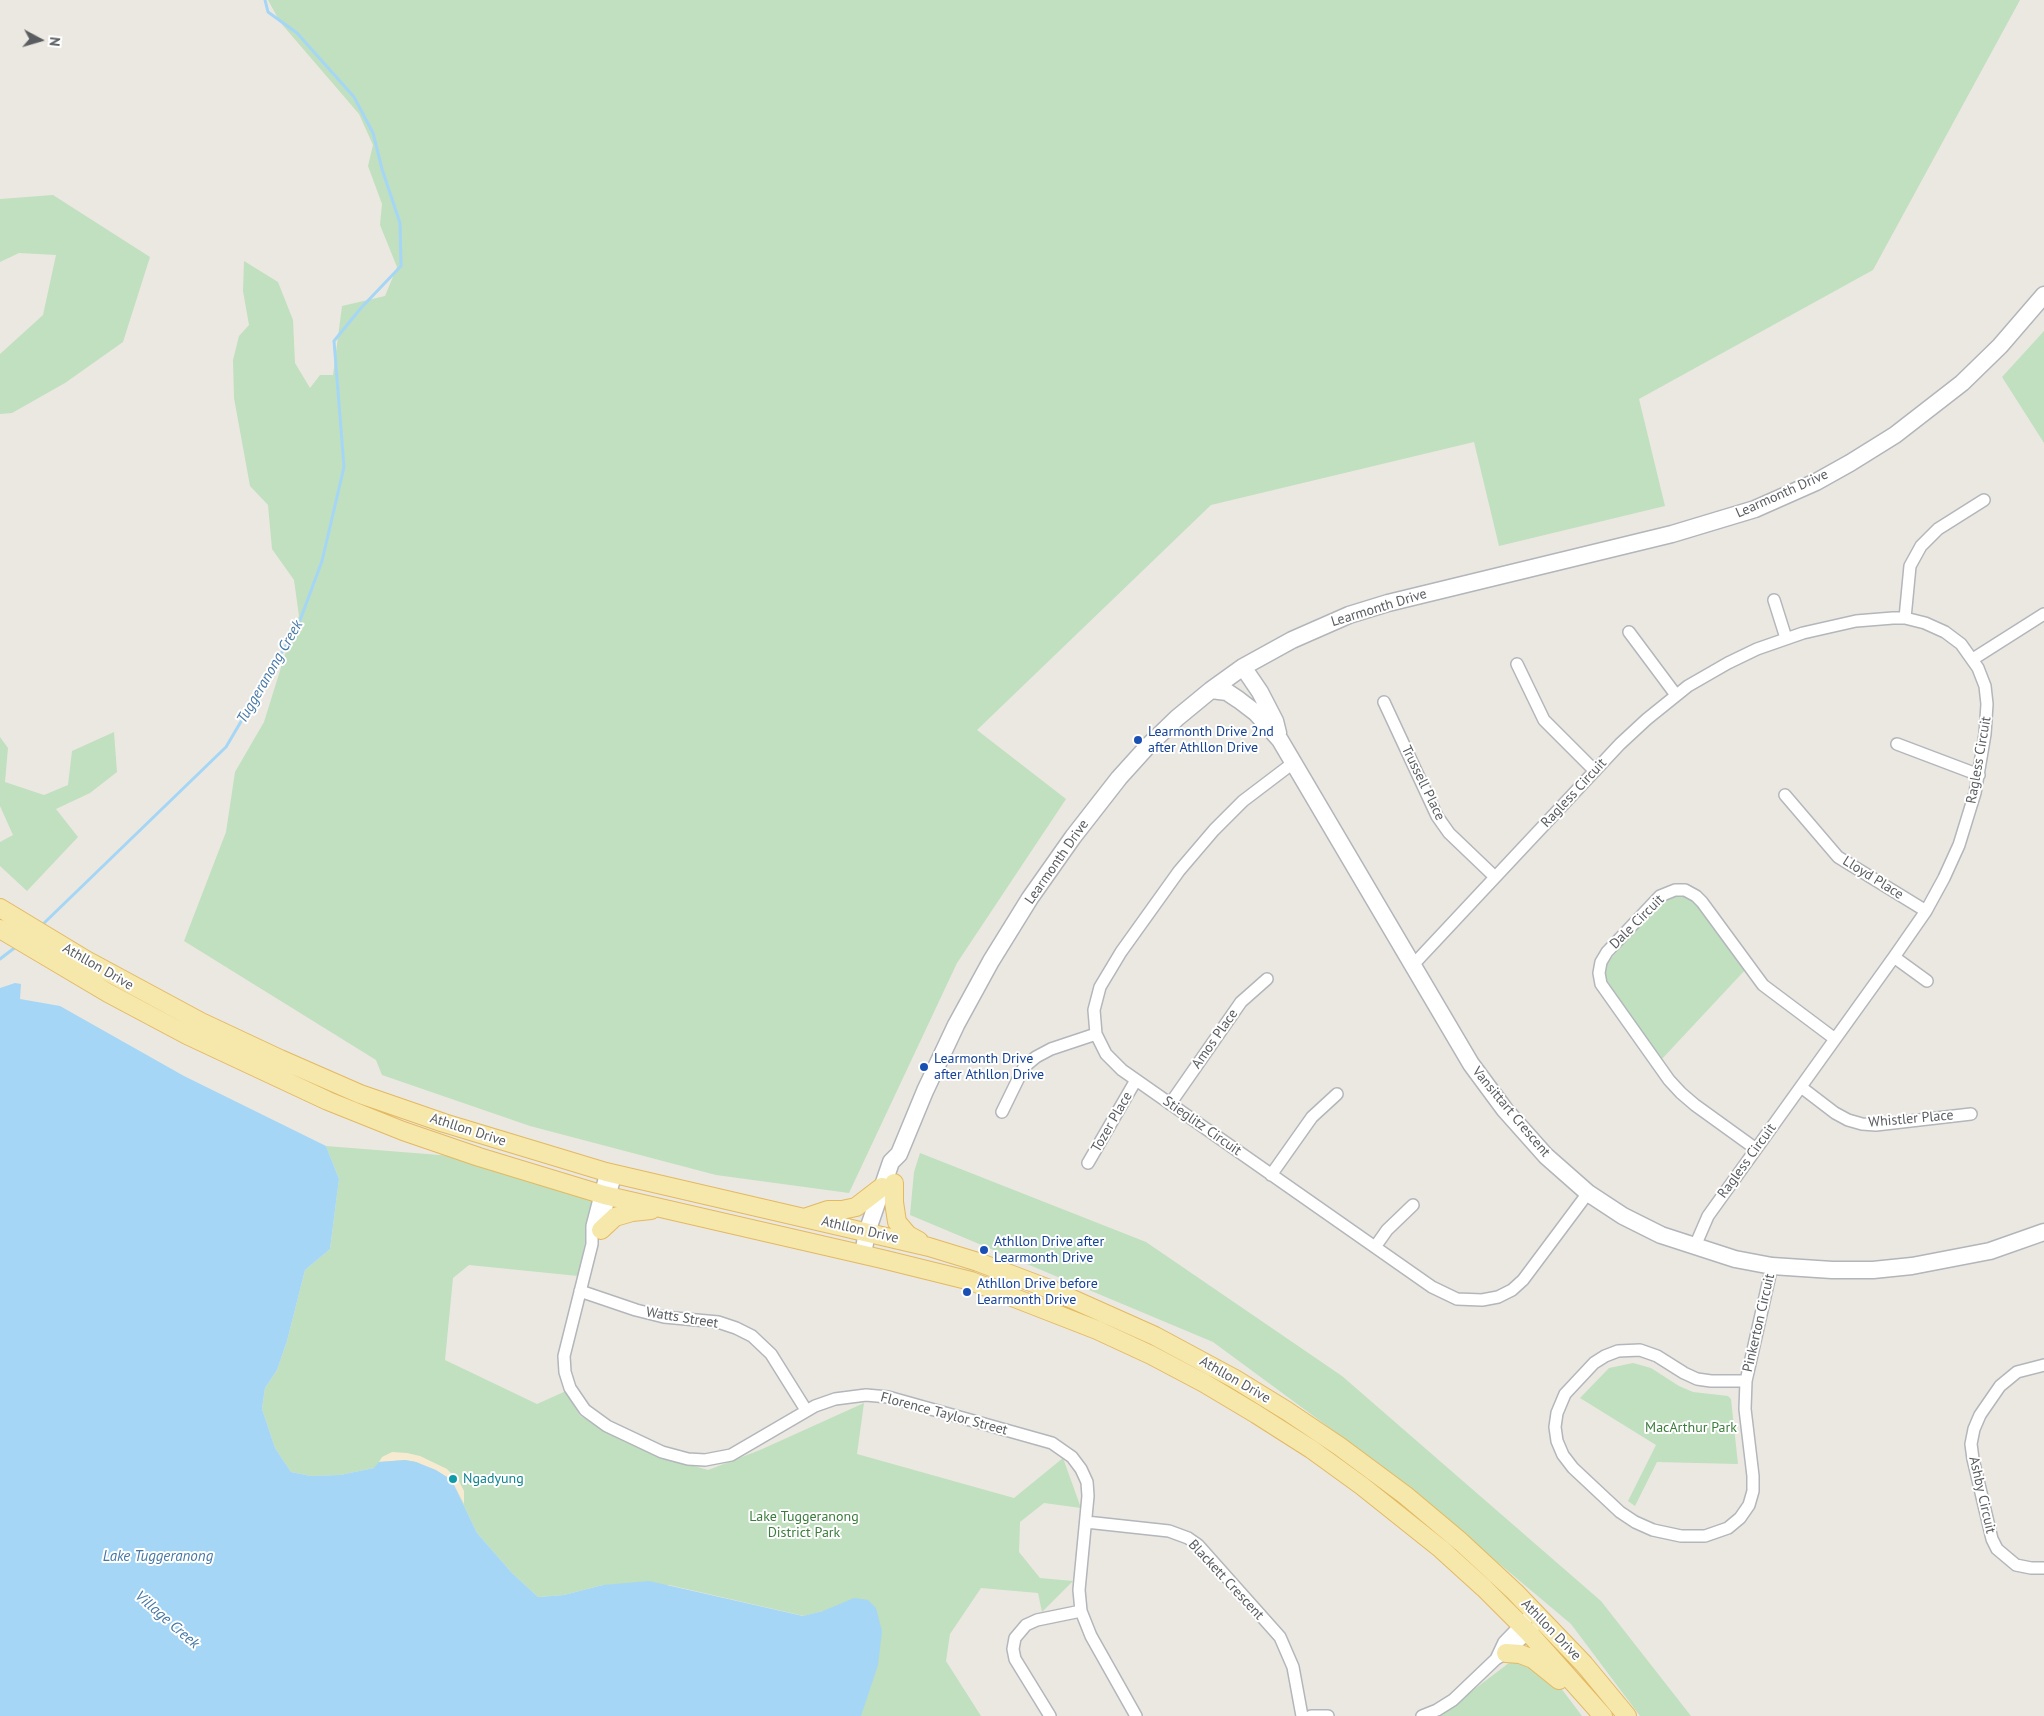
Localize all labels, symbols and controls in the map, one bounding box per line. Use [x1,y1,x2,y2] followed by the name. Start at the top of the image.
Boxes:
[15,15,65,65] north arrow
[45,36,64,47] text: N
[1733,466,1831,522] street label: Learmonth Drive
[1329,585,1429,631] street label: Learmonth Drive
[233,617,307,727] water label: Tuggeranong Creek
[1963,715,1995,805] street label: Ragless Circuit
[1148,724,1274,756] place label: Learmonth Drive 2nd after Athllon Drive
[1132,734,1144,746] marker: Learmonth Drive 2nd after Athllon Drive
[1398,743,1448,823] street label: Trussell Place
[1538,755,1610,831] street label: Ragless Circuit
[1022,817,1092,907] street label: Learmonth Drive
[1840,853,1906,903] street label: Lloyd Place
[1606,891,1668,953] street label: Dale Circuit
[60,940,136,994] street label: Athllon Drive
[1188,1006,1242,1072] street label: Amos Place
[934,1051,1044,1084] place label: Learmonth Drive after Athllon Drive
[918,1061,930,1073] marker: Learmonth Drive after Athllon Drive
[1468,1063,1554,1161] street label: Vansittart Crescent
[1088,1089,1136,1155] street label: Tozer Place
[1160,1093,1244,1159] street label: Stieglitz Circuit
[1868,1107,1954,1131] street label: Whistler Place
[428,1110,508,1150] street label: Athllon Drive
[1714,1120,1780,1202] street label: Ragless Circuit
[820,1213,900,1247] street label: Athllon Drive
[994,1234,1104,1266] place label: Athllon Drive after Learmonth Drive
[978,1244,990,1256] marker: Athllon Drive after Learmonth Drive
[1740,1272,1778,1374] street label: Pinkerton Circuit
[977,1276,1098,1308] place label: Athllon Drive before Learmonth Drive
[961,1286,973,1298] marker: Athllon Drive before Learmonth Drive
[645,1304,719,1332] street label: Watts Street
[1197,1353,1273,1407] street label: Athllon Drive
[879,1389,1009,1439] street label: Florence Taylor Street
[1645,1420,1737,1436] park label: MacArthur Park
[1965,1455,1999,1535] street label: Ashby Circuit
[463,1471,524,1487] place label: Ngadyung
[447,1473,459,1485] marker: Ngadyung
[749,1509,859,1541] park label: Lake Tuggeranong District Park
[1185,1536,1267,1624] street label: Blackett Crescent
[103,1548,213,1566] water label: Lake Tuggeranong
[131,1587,203,1653] water label: Village Creek
[1518,1596,1584,1664] street label: Athllon Drive

